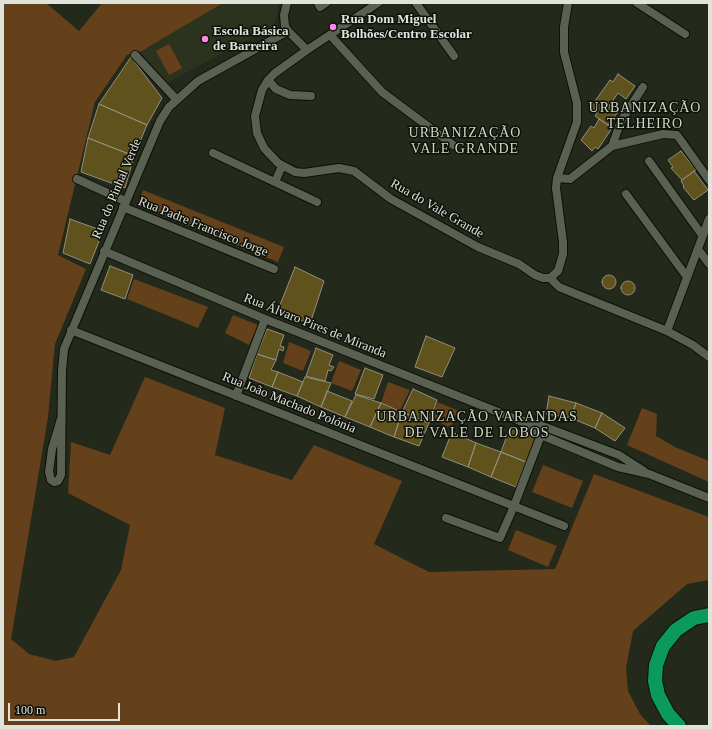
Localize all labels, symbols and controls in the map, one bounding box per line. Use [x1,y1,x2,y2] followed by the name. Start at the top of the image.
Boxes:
[341,12,472,43] place label: Rua Dom Miguel Bolhões/Centro Escolar
[328,22,338,32] marker: Rua Dom Miguel Bolhões/Centro Escolar
[213,24,288,55] place label: Escola Básica de Barreira
[200,34,210,44] marker: Escola Básica de Barreira
[589,100,701,132] district label: URBANIZAÇÃO TELHEIRO
[409,125,521,158] district label: URBANIZAÇÃO VALE GRANDE
[89,137,145,241] street label: Rua do Pinhal Verde
[388,176,486,242] street label: Rua do Vale Grande
[136,194,270,260] street label: Rua Padre Francisco Jorge
[241,290,389,362] street label: Rua Álvaro Pires de Miranda
[220,369,358,437] street label: Rua João Machado Polónia
[376,409,578,442] district label: URBANIZAÇÃO VARANDAS DE VALE DE LOBOS
[10,695,122,721] scale bar
[15,703,45,717] text: 100 m

